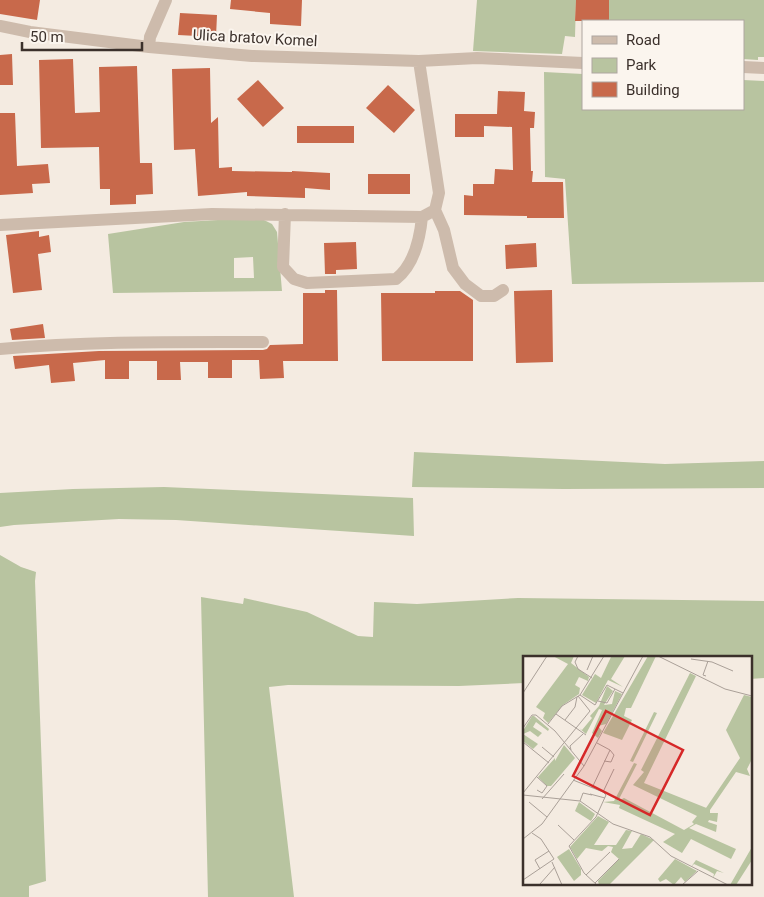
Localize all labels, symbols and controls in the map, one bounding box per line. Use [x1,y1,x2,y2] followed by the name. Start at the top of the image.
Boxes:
[22,20,142,52] scale bar
[582,20,744,110] legend
[192,26,318,50] street label: Ulica bratov Komel
[30,28,64,46] text: 50 m
[626,31,660,49] text: Road
[626,56,657,74] text: Park
[626,81,680,99] text: Building
[523,656,752,884] inset map

